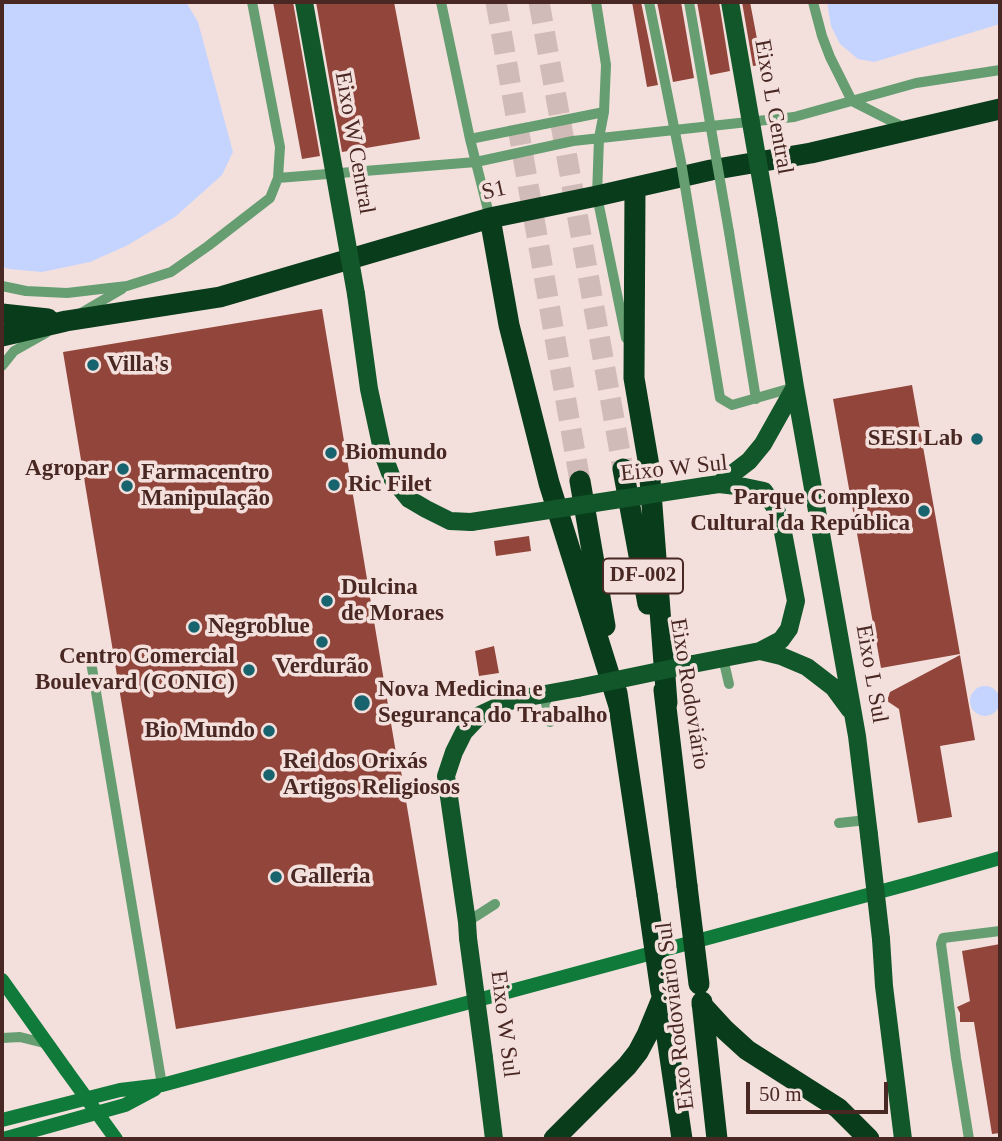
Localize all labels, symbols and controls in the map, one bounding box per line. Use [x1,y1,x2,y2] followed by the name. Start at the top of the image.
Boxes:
[748,37,798,177] street label: Eixo L Central
[328,70,380,216] street label: Eixo W Central
[479,175,509,207] street label: S1
[107,351,169,379] place label: Villa's
[85,357,101,373] marker: Villa's
[868,425,963,453] place label: SESI Lab
[969,431,985,447] marker: SESI Lab
[345,439,447,467] place label: Biomundo
[323,445,339,461] marker: Biomundo
[619,450,729,488] street label: Eixo W Sul
[25,455,109,483] place label: Agropar
[141,459,270,513] place label: Farmacentro Manipulação
[115,461,131,477] marker: Agropar
[348,471,432,499] place label: Ric Filet
[326,477,342,493] marker: Ric Filet
[119,478,135,494] marker: Farmacentro Manipulação
[690,484,910,538] place label: Parque Complexo Cultural da República
[916,503,932,519] marker: Parque Complexo Cultural da República
[603,558,683,594] road number: DF-002
[341,574,444,628] place label: Dulcina de Moraes
[319,593,335,609] marker: Dulcina de Moraes
[208,613,310,641] place label: Negroblue
[663,616,715,772] street label: Eixo Rodoviário
[186,619,202,635] marker: Negroblue
[849,623,893,725] street label: Eixo L Sul
[314,634,330,650] marker: Verdurão
[35,643,235,697] place label: Centro Comercial Boulevard (CONIC)
[275,653,369,681] place label: Verdurão
[241,662,257,678] marker: Centro Comercial Boulevard (CONIC)
[378,676,608,730] place label: Nova Medicina e Segurança do Trabalho
[352,693,372,713] marker: Nova Medicina e Segurança do Trabalho
[144,717,255,745] place label: Bio Mundo
[261,723,277,739] marker: Bio Mundo
[283,748,460,802] place label: Rei dos Orixás Artigos Religiosos
[261,767,277,783] marker: Rei dos Orixás Artigos Religiosos
[290,863,370,891] place label: Galleria
[268,869,284,885] marker: Galleria
[651,920,701,1112] street label: Eixo Rodoviário Sul
[484,969,524,1079] street label: Eixo W Sul
[750,1068,892,1112] scale bar
[759,1082,802,1106] text: 50 m

